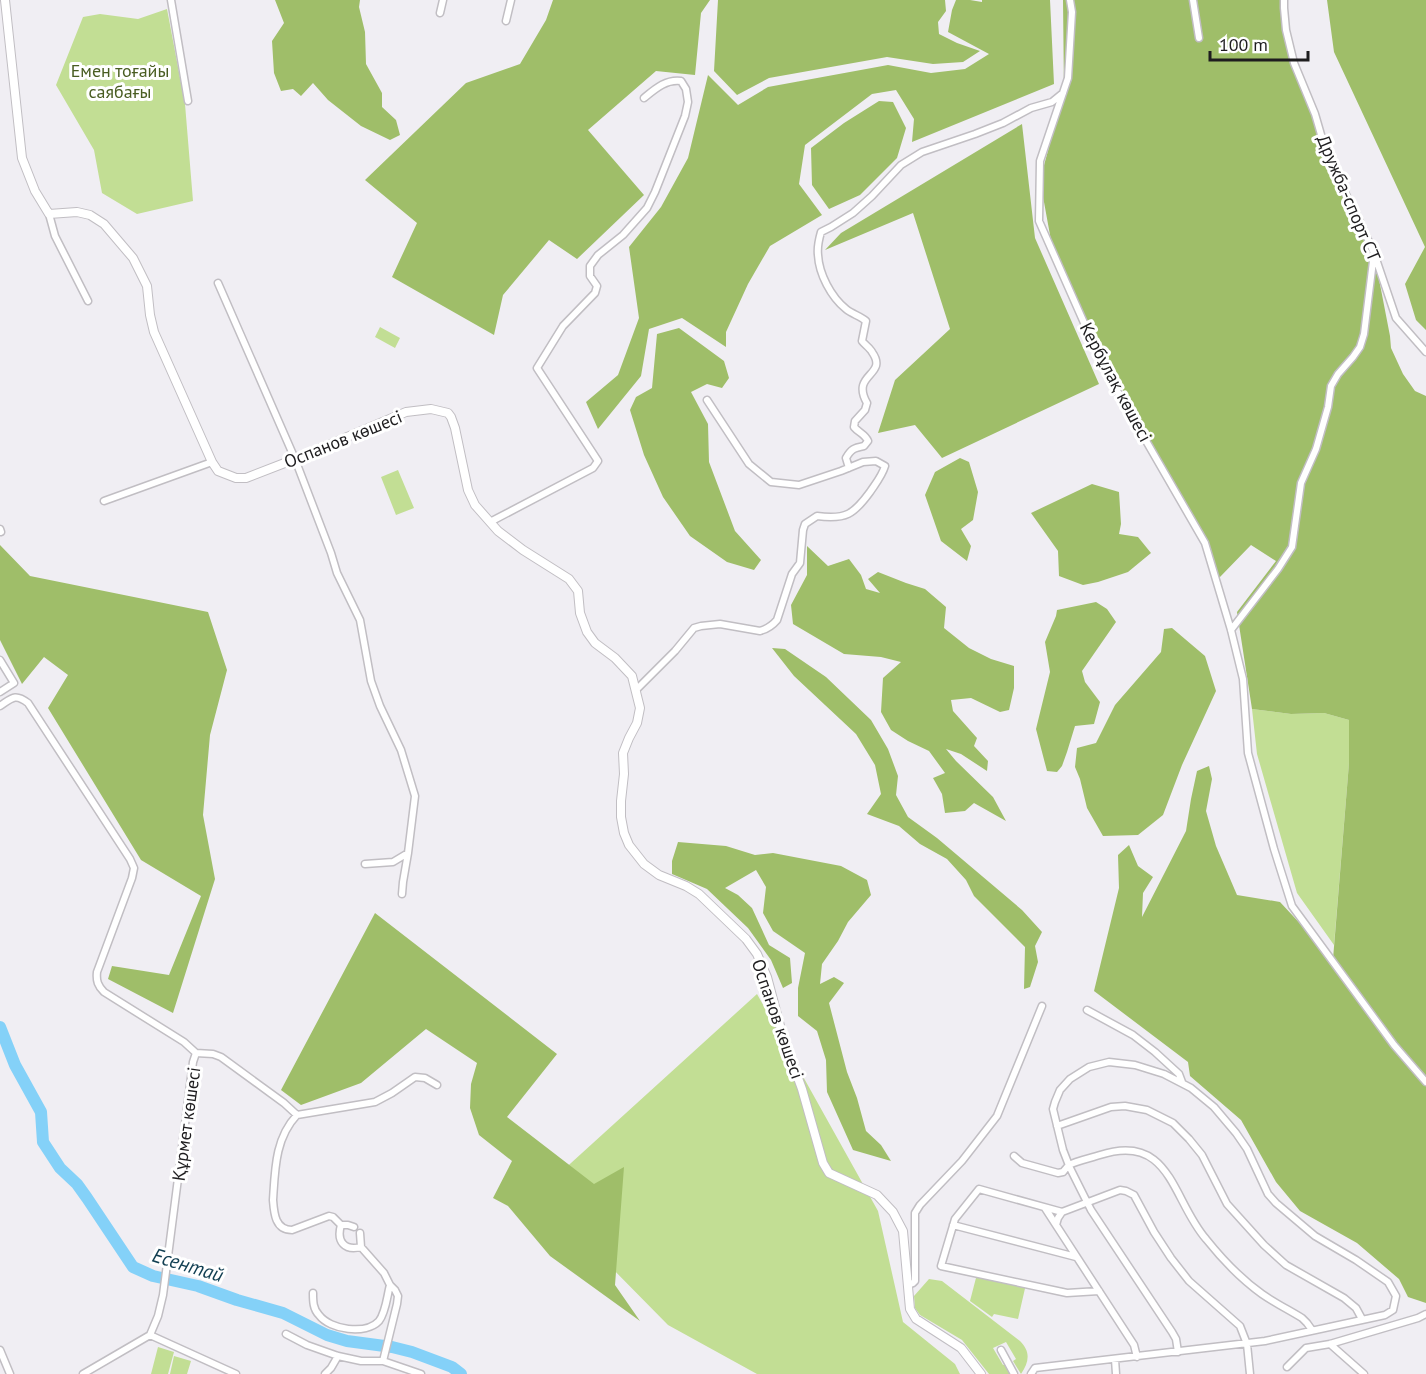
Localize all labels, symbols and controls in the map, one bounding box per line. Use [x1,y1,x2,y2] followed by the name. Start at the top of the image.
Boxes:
[1210,24,1308,62] scale bar
[1219,33,1268,56] text: 100 m
[71,59,169,103] park label: Емен тоғайы саябағы
[1312,131,1386,265] street label: Дружба-спорт СТ
[1075,318,1157,446] street label: Кербұлақ көшесі
[281,405,405,473] street label: Оспанов көшесі
[747,956,809,1082] street label: Оспанов көшесі
[167,1066,205,1182] street label: Құрмет көшесі
[149,1242,227,1288] water label: Есентай

